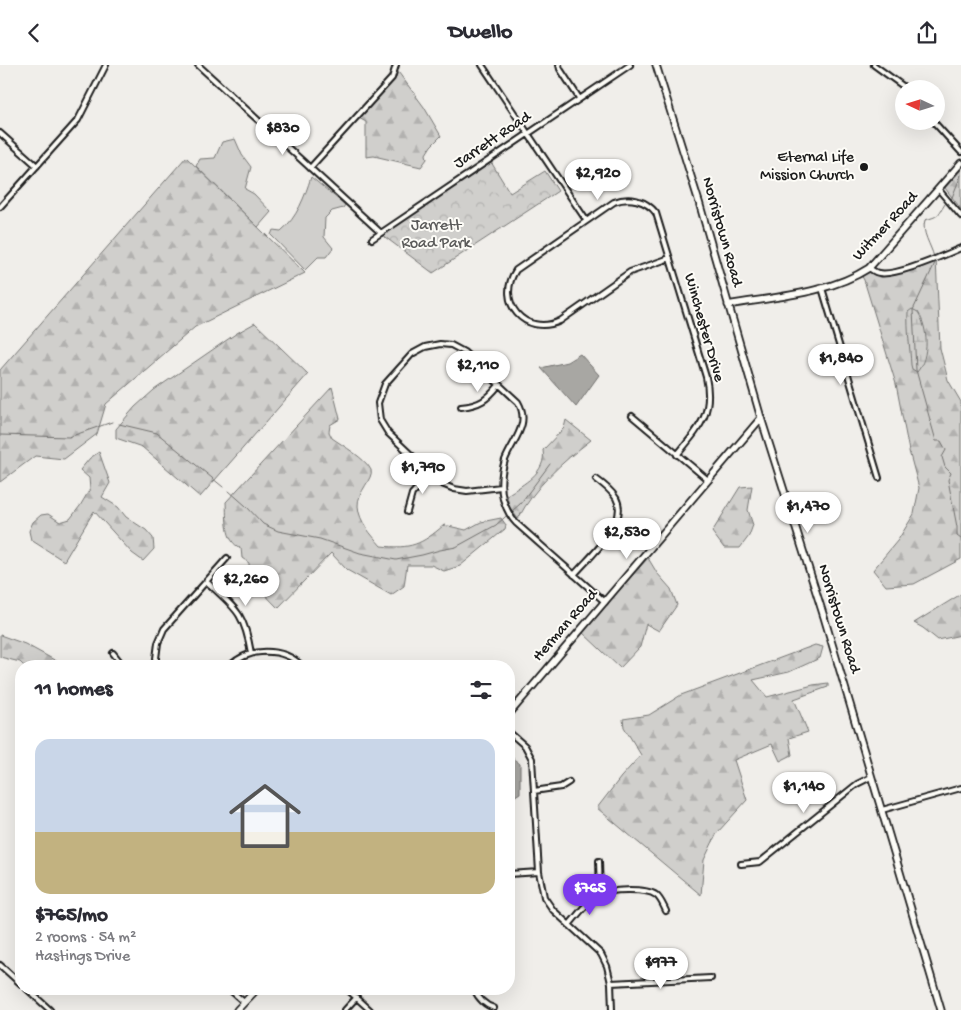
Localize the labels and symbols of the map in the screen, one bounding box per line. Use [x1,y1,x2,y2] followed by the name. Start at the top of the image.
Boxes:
[895,80,945,130] north arrow
[451,107,536,174] street label: Jarrett Road
[253,113,313,156] pin: $830
[760,149,855,186] place label: Eternal Life Mission Church
[557,159,639,201] pin: $2,920
[858,161,870,173] marker: Eternal Life Mission Church
[696,175,746,290] street label: Norristown Road
[849,187,924,266] street label: Witmer Road
[401,217,472,254] park label: Jarrett Road Park
[678,272,728,385] street label: Winchester Drive
[800,343,882,386] pin: $1,840
[437,351,519,393] pin: $2,110
[382,453,464,495] pin: $1,790
[767,491,849,534] pin: $1,470
[586,517,668,560] pin: $2,530
[812,562,864,677] street label: Norristown Road
[205,565,287,607] pin: $2,260
[529,585,604,666] street label: Herman Road
[763,771,845,814] pin: $1,140
[560,873,620,916] pin: $765
[631,947,691,990] pin: $977

